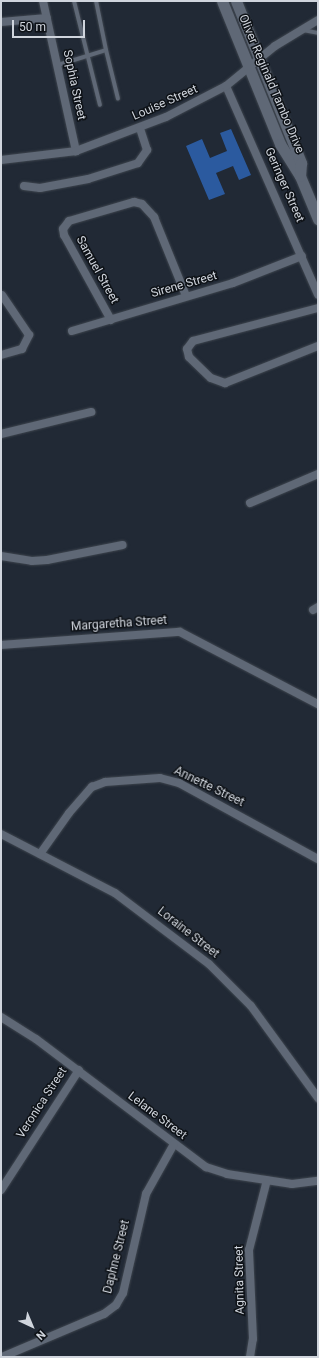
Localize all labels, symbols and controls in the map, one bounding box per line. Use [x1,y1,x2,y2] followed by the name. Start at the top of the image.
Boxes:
[14,12,87,38] scale bar
[235,12,307,156] street label: Oliver Reginald Tambo Drive
[19,20,46,34] text: 50 m
[60,49,88,121] street label: Sophia Street
[130,82,200,124] street label: Louise Street
[261,146,307,224] street label: Geringer Street
[73,234,121,306] street label: Samuel Street
[149,269,219,301] street label: Sirene Street
[70,613,168,635] street label: Margaretha Street
[172,764,246,810] street label: Annette Street
[154,904,222,962] street label: Loraine Street
[14,1065,70,1141] street label: Veronica Street
[125,1089,189,1143] street label: Lelane Street
[101,1219,133,1295] street label: Daphne Street
[232,1245,248,1315] street label: Agnita Street
[12,1306,52,1346] north arrow
[33,1328,48,1342] text: N

